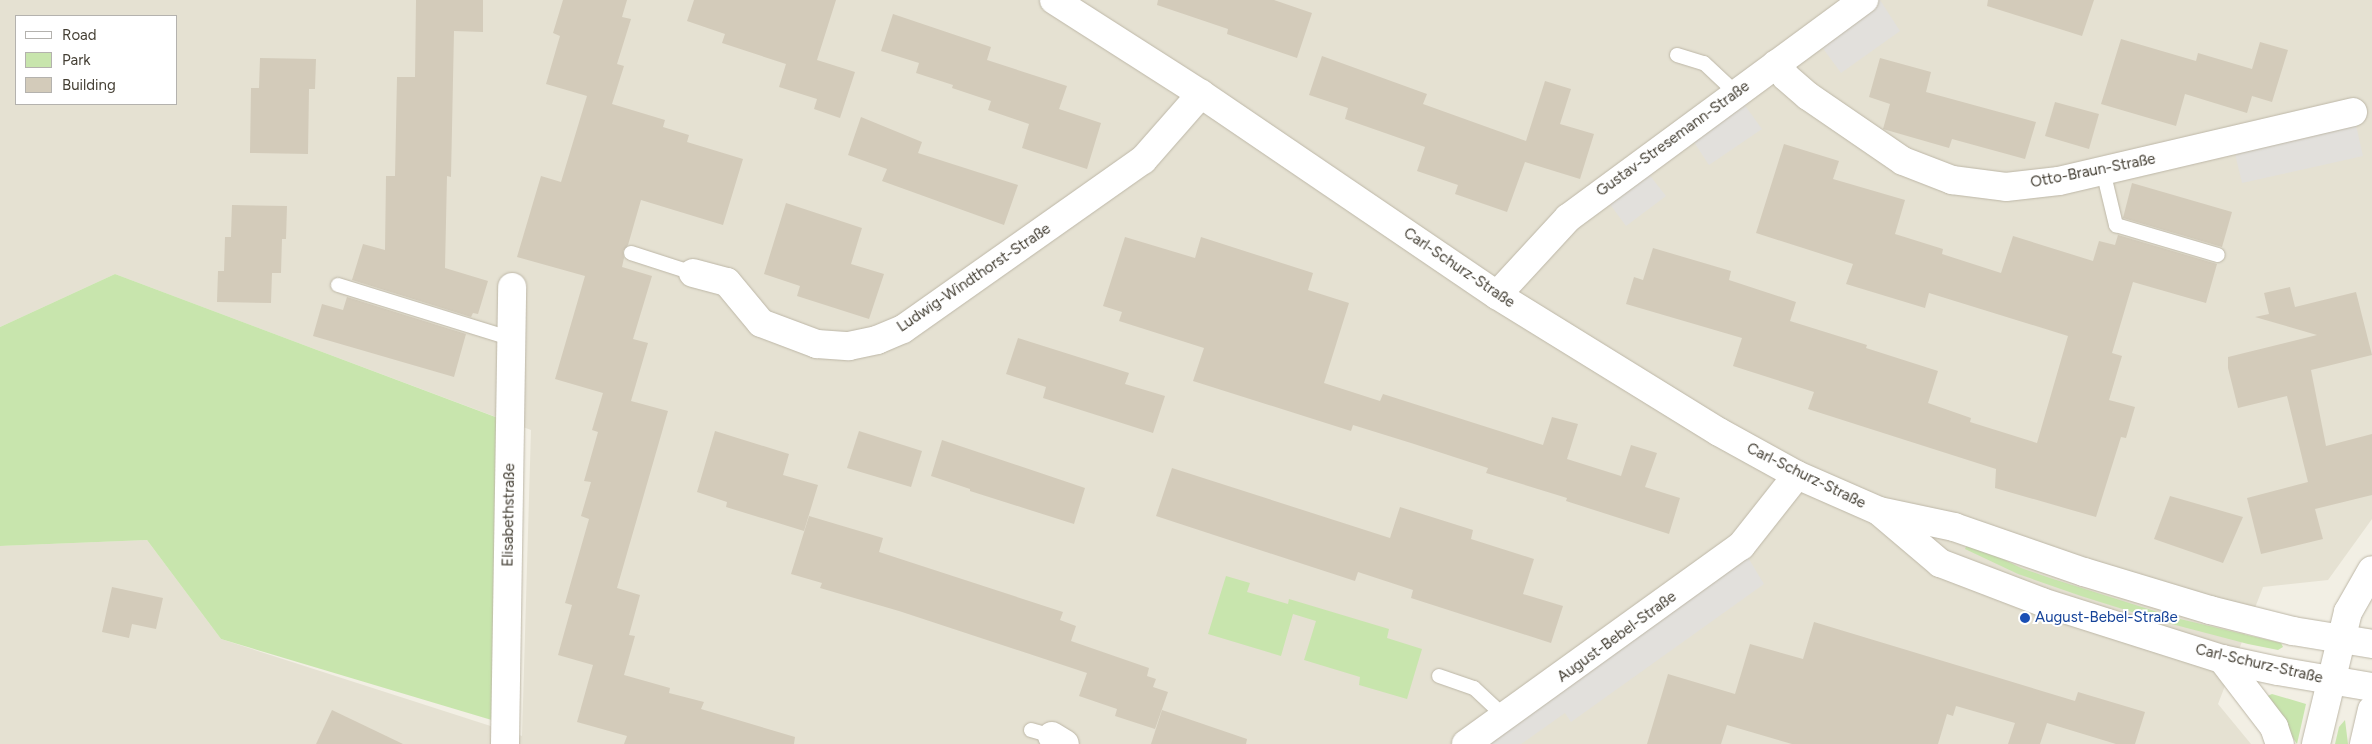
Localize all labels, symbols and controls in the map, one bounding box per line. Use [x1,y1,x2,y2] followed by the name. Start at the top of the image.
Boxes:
[15,15,178,105] legend
[62,26,97,44] text: Road
[62,51,91,69] text: Park
[62,76,116,94] text: Building
[1593,77,1753,201] street label: Gustav-Stresemann-Straße
[2029,150,2157,192] street label: Otto-Braun-Straße
[894,220,1054,336] street label: Ludwig-Windthorst-Straße
[1400,224,1518,312] street label: Carl-Schurz-Straße
[1744,439,1868,513] street label: Carl-Schurz-Straße
[499,463,519,567] street label: Elisabethstraße
[1554,588,1680,686] street label: August-Bebel-Straße
[2035,609,2178,627] place label: August-Bebel-Straße
[2019,612,2031,624] marker: August-Bebel-Straße
[2194,641,2324,687] street label: Carl-Schurz-Straße

